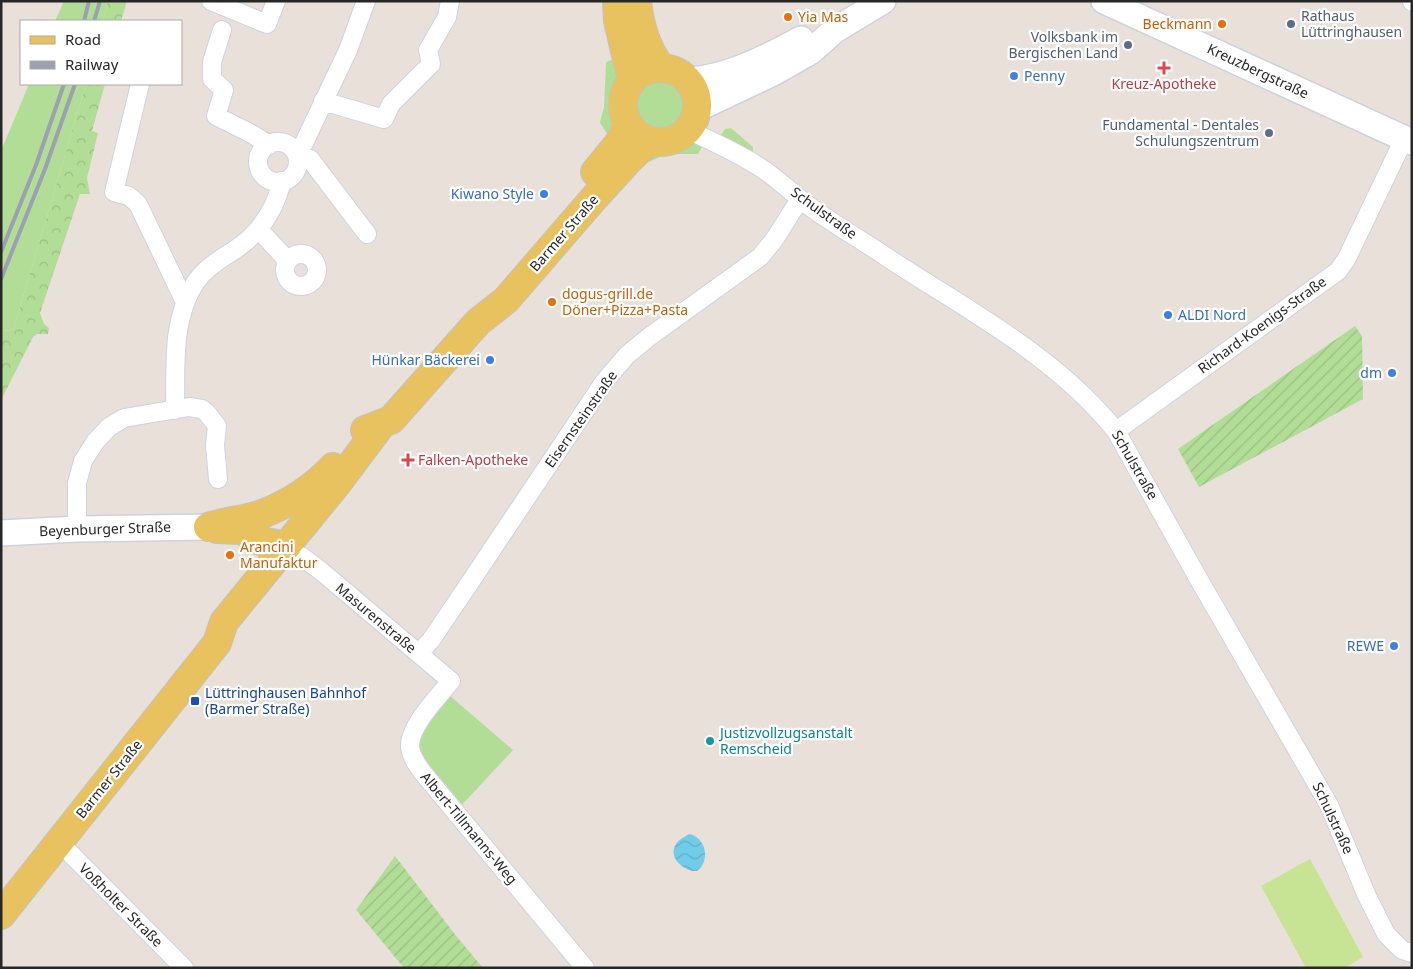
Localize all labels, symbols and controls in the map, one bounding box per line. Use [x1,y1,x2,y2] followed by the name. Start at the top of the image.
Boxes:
[1301,6,1402,41] place label: Rathaus Lüttringhausen
[798,7,849,26] place label: Yia Mas
[782,11,794,23] marker: Yia Mas
[1143,14,1212,33] place label: Beckmann
[1216,18,1228,30] marker: Beckmann
[1285,18,1297,30] marker: Rathaus Lüttringhausen
[20,20,182,85] legend
[1008,27,1118,62] place label: Volksbank im Bergischen Land
[65,29,101,49] text: Road
[1122,39,1134,51] marker: Volksbank im Bergischen Land
[1204,39,1312,102] street label: Kreuzbergstraße
[65,54,119,74] text: Railway
[1158,62,1170,74] marker: Kreuz-Apotheke
[1024,66,1066,85] place label: Penny
[1008,70,1020,82] marker: Penny
[1112,74,1217,93] place label: Kreuz-Apotheke
[1102,115,1259,150] place label: Fundamental - Dentales Schulungszentrum
[1263,127,1275,139] marker: Fundamental - Dentales Schulungszentrum
[787,182,861,243] street label: Schulstraße
[451,184,534,203] place label: Kiwano Style
[538,188,550,200] marker: Kiwano Style
[525,190,602,275] street label: Barmer Straße
[1194,272,1330,378] street label: Richard-Koenigs-Straße
[562,284,688,319] place label: dogus-grill.de Döner+Pizza+Pasta
[546,296,558,308] marker: dogus-grill.de Döner+Pizza+Pasta
[1178,305,1246,324] place label: ALDI Nord
[1162,309,1174,321] marker: ALDI Nord
[372,350,480,369] place label: Hünkar Bäckerei
[484,354,496,366] marker: Hünkar Bäckerei
[1360,363,1382,382] place label: dm
[540,366,621,471] street label: Eisernsteinstraße
[1386,367,1398,379] marker: dm
[1108,427,1163,503] street label: Schulstraße
[418,450,528,469] place label: Falken-Apotheke
[402,454,414,466] marker: Falken-Apotheke
[39,517,171,540] street label: Beyenburger Straße
[240,537,318,572] place label: Arancini Manufaktur
[224,549,236,561] marker: Arancini Manufaktur
[332,578,421,657] street label: Masurenstraße
[1347,636,1384,655] place label: REWE
[1388,640,1400,652] marker: REWE
[205,683,367,718] place label: Lüttringhausen Bahnhof (Barmer Straße)
[189,695,201,707] marker: Lüttringhausen Bahnhof (Barmer Straße)
[718,723,853,758] place label: Justizvollzugsanstalt Remscheid
[71,735,146,822] street label: Barmer Straße
[704,735,716,747] marker: Justizvollzugsanstalt Remscheid
[417,767,522,888] street label: Albert-Tillmanns-Weg
[1309,779,1358,857] street label: Schulstraße
[75,859,168,951] street label: Voßholter Straße

